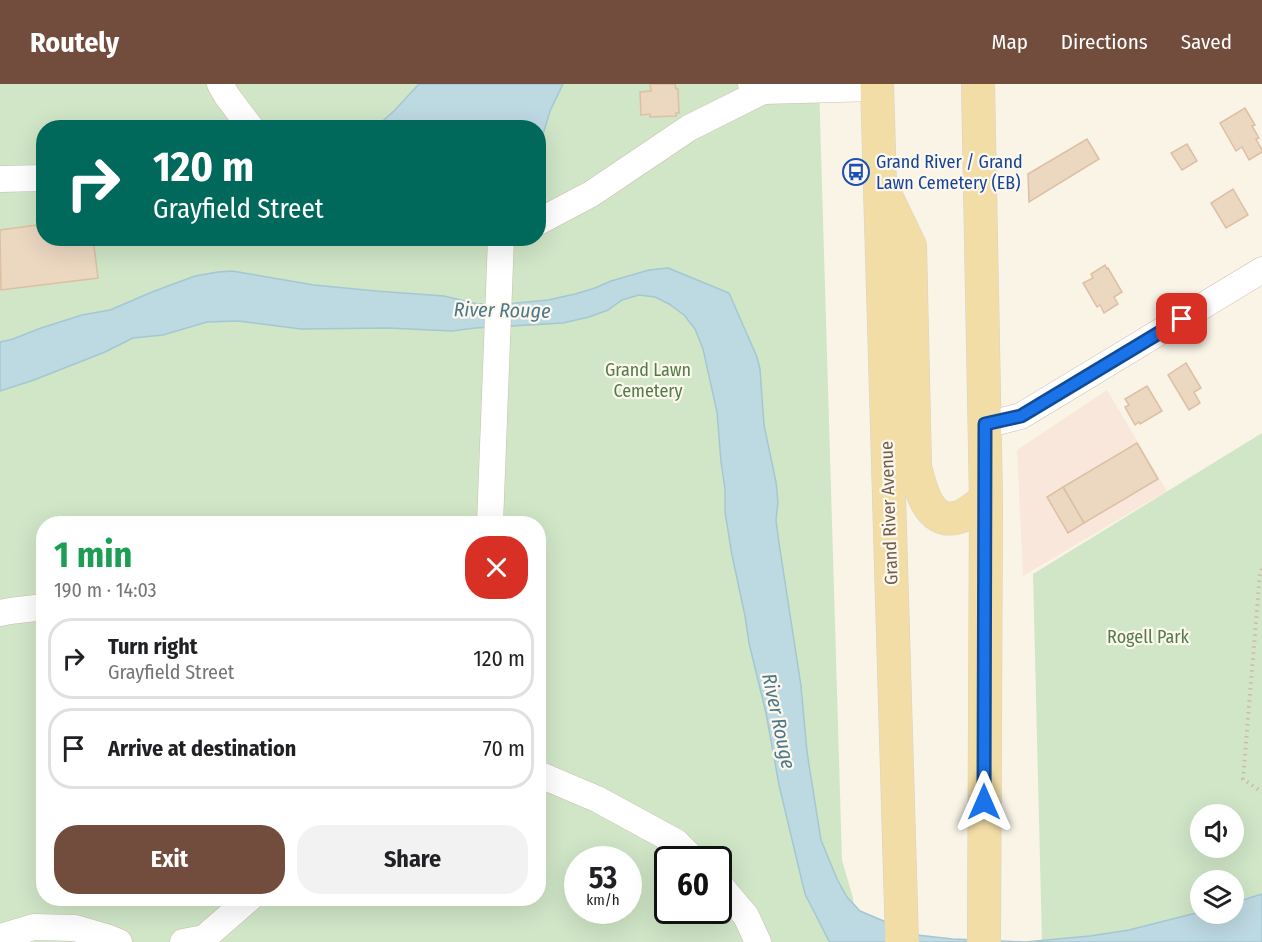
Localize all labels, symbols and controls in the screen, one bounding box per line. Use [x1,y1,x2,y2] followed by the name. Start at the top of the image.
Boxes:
[30,26,119,59] text: Routely
[991,29,1028,55] text: Map
[1061,29,1148,55] text: Directions
[1181,29,1232,55] text: Saved
[153,142,254,192] text: 120 m
[54,144,132,222] icon: right
[876,151,1023,194] place label: Grand River / Grand Lawn Cemetery (EB)
[841,157,871,187] bus stop icon: Grand River / Grand Lawn Cemetery (EB)
[153,193,324,225] text: Grayfield Street
[1156,293,1207,344] pin
[453,297,551,323] water label: River Rouge
[1165,302,1198,335] icon: arrive
[605,359,691,402] park label: Grand Lawn Cemetery
[875,441,903,585] street label: Grand River Avenue
[54,533,132,577] text: 1 min
[465,536,528,599] button: close
[54,578,157,602] text: 190 m · 14:03
[1107,626,1189,648] park label: Rogell Park
[108,633,197,660] text: Turn right
[57,642,90,675] icon: right
[473,645,525,672] text: 120 m
[108,660,234,684] text: Grayfield Street
[757,671,801,771] water label: River Rouge
[57,732,90,765] icon: arrive
[108,735,296,762] text: Arrive at destination
[483,735,525,762] text: 70 m
[952,770,1016,834] position arrow
[1190,804,1244,924] map controls
[1190,804,1244,858] button: sound
[54,825,285,894] button: Exit
[297,825,528,894] button: Share
[654,846,732,924] speed limit sign: 60
[589,860,617,896] text: 53
[1190,870,1244,924] button: layers
[586,891,620,909] text: km/h

